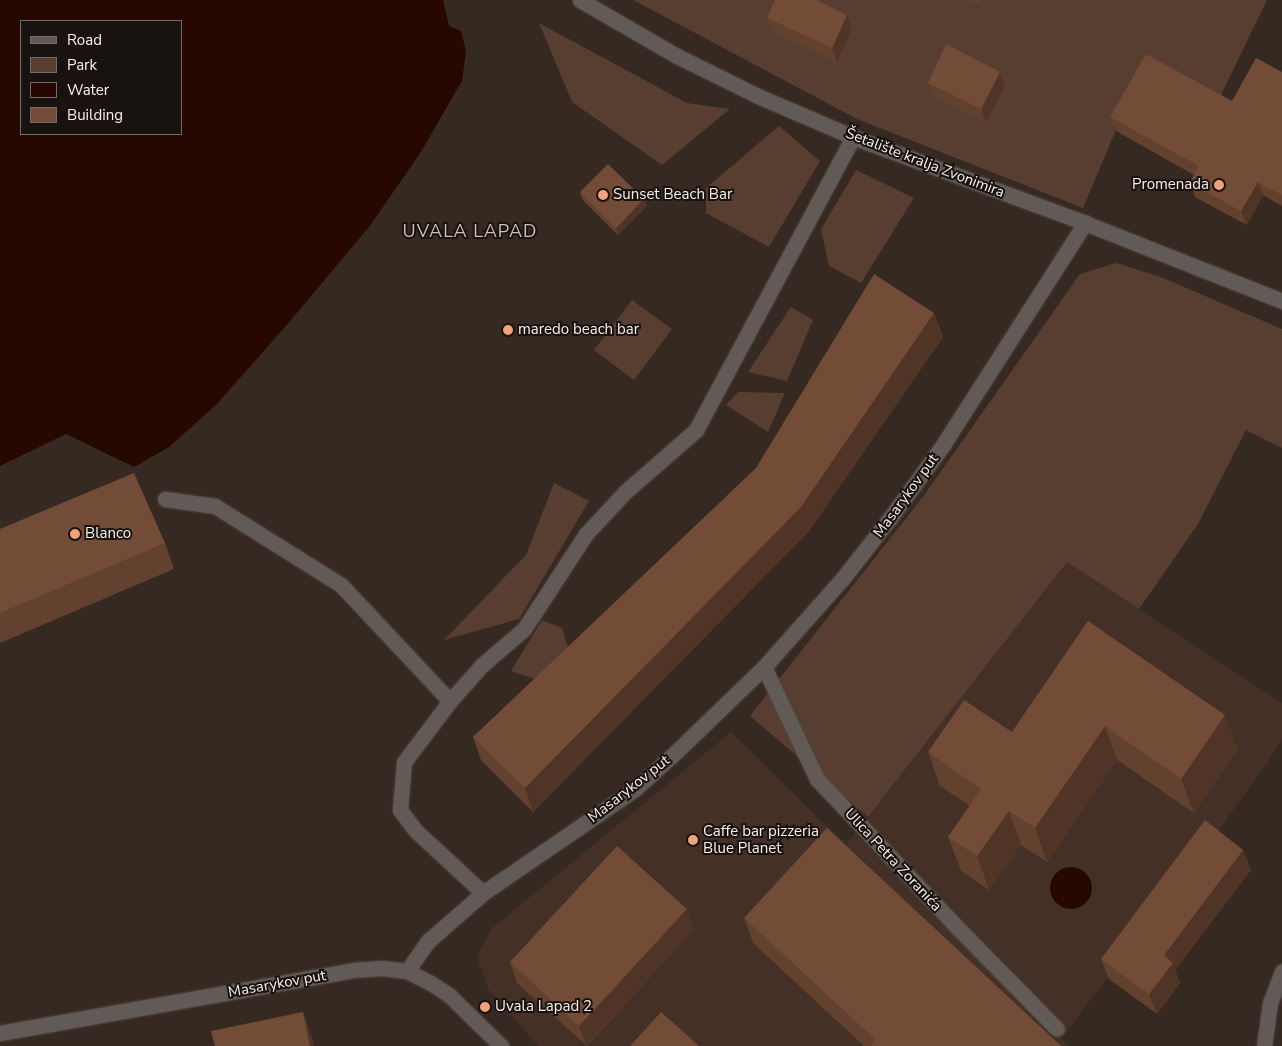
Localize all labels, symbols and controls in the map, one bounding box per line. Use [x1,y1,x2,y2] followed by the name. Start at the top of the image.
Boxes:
[20,20,182,135] legend
[67,30,102,50] text: Road
[67,55,97,75] text: Park
[67,80,109,100] text: Water
[67,105,123,125] text: Building
[843,124,1007,202] street label: Šetalište kralja Zvonimira
[1132,176,1209,194] place label: Promenada
[1213,179,1225,191] marker: Promenada
[613,186,732,204] place label: Sunset Beach Bar
[597,189,609,201] marker: Sunset Beach Bar
[401,220,539,242] district label: UVALA LAPAD
[518,321,639,339] place label: maredo beach bar
[502,324,514,336] marker: maredo beach bar
[870,451,942,541] street label: Masarykov put
[85,525,131,543] place label: Blanco
[69,528,81,540] marker: Blanco
[584,751,674,827] street label: Masarykov put
[841,805,945,915] street label: Ulica Petra Zoranića
[703,822,819,857] place label: Caffe bar pizzeria Blue Planet
[687,834,699,846] marker: Caffe bar pizzeria Blue Planet
[227,967,327,1001] street label: Masarykov put
[495,998,592,1016] place label: Uvala Lapad 2
[479,1001,491,1013] marker: Uvala Lapad 2

